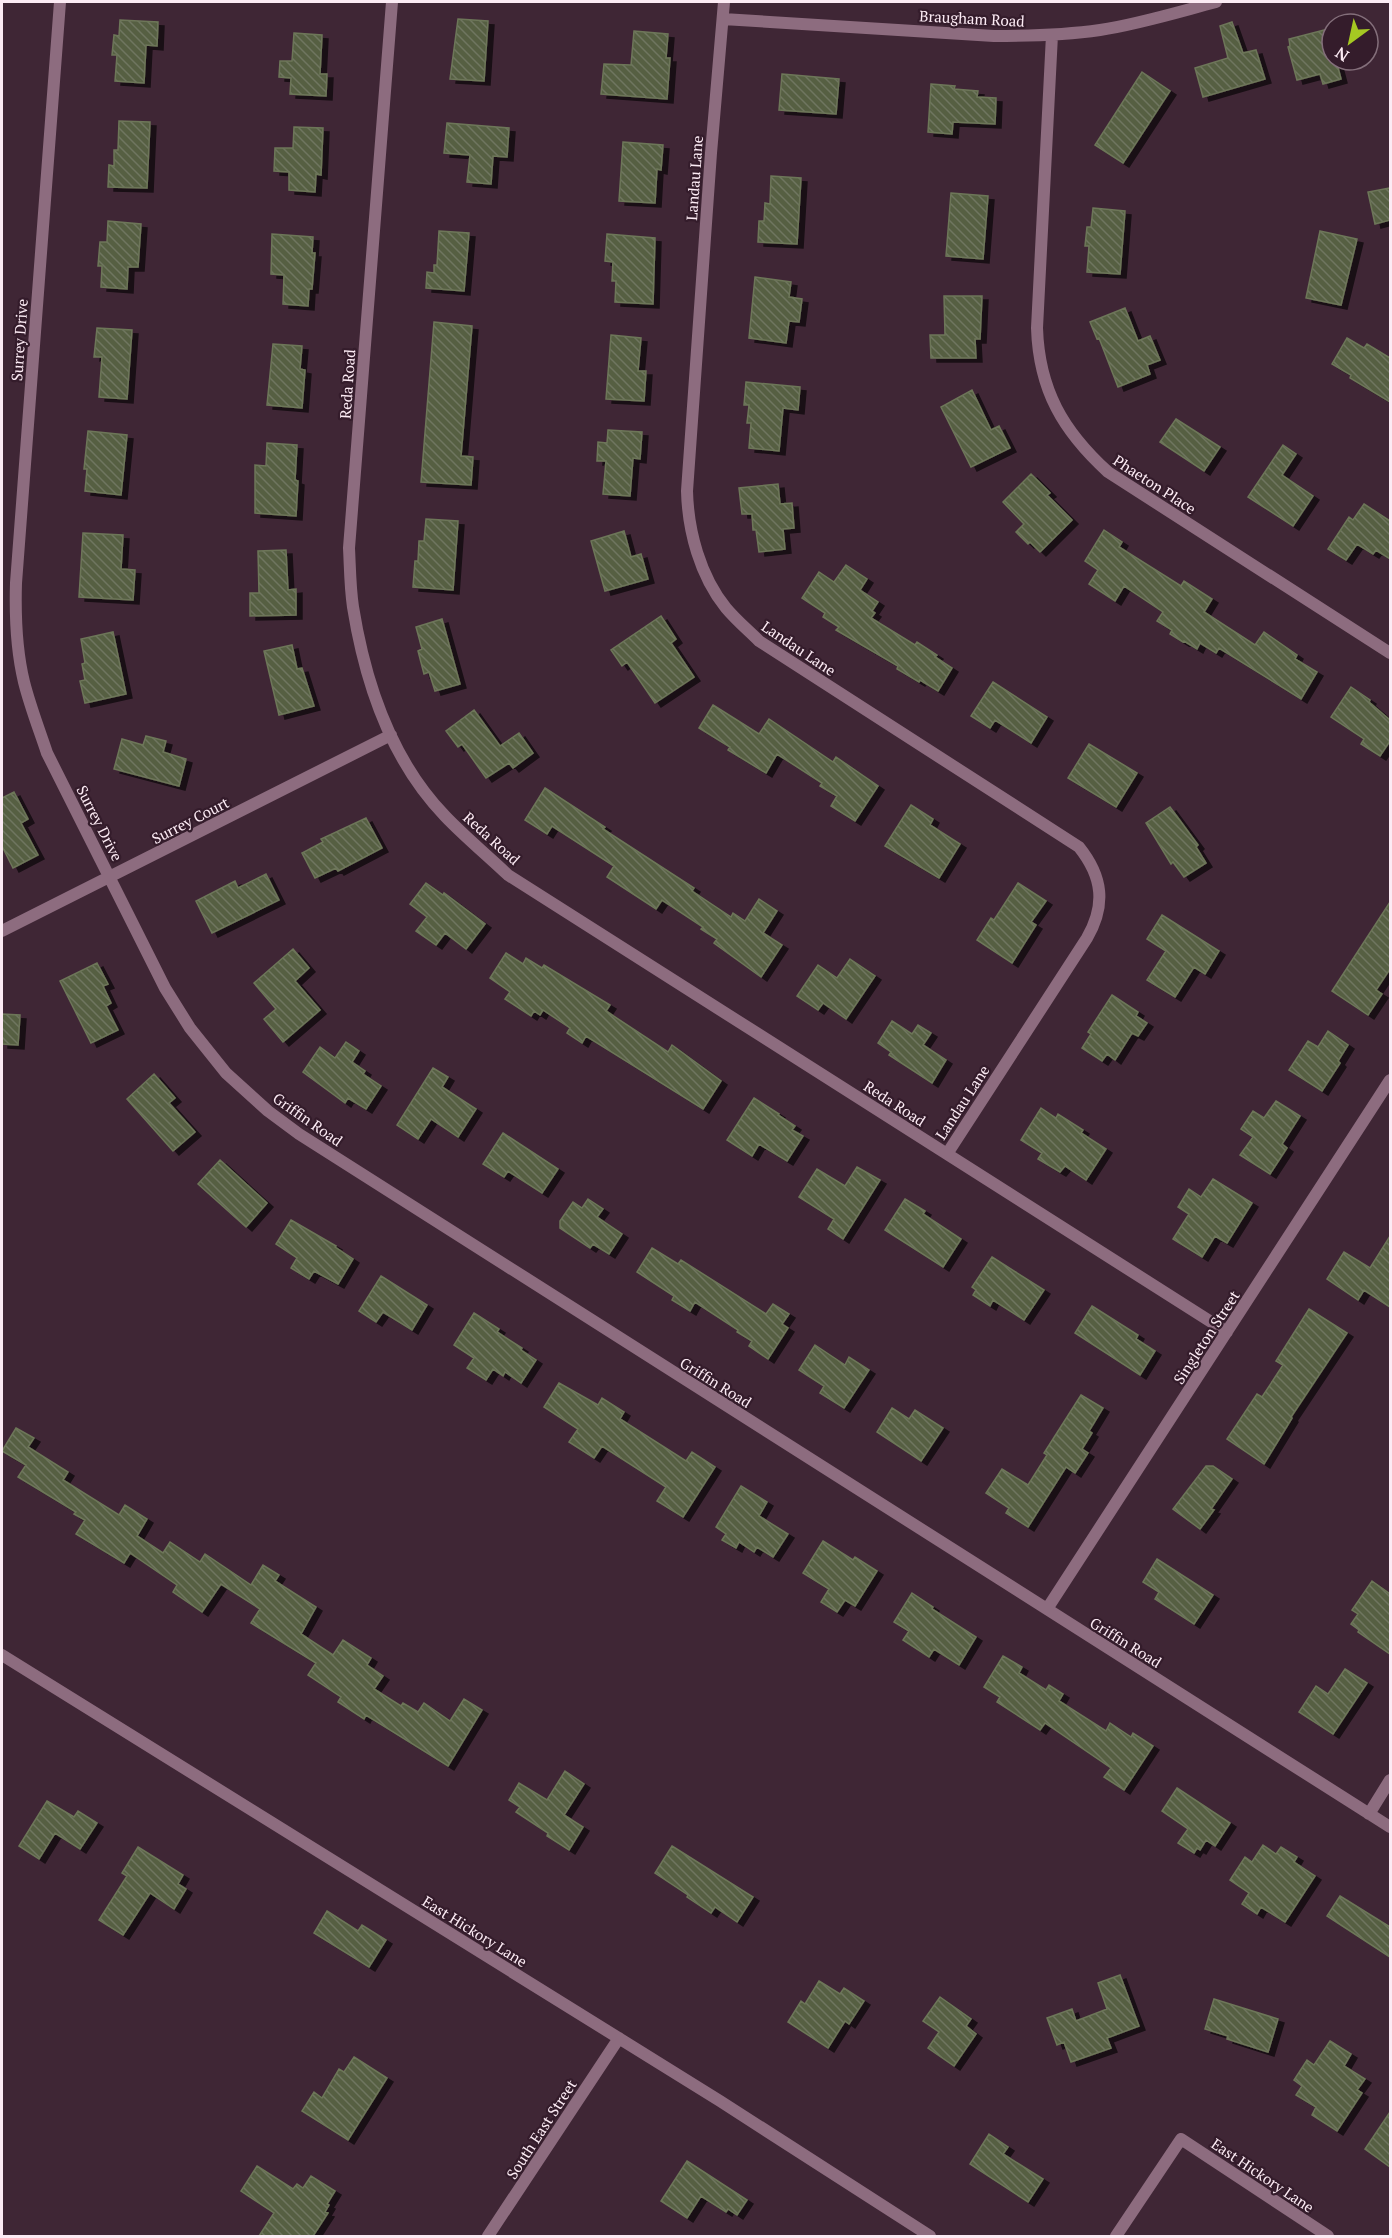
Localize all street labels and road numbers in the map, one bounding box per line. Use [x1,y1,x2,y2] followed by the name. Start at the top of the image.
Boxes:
[919,5,1025,31] street label: Braugham Road
[681,135,707,221] street label: Landau Lane
[6,298,32,382] street label: Surrey Drive
[335,348,359,420] street label: Reda Road
[1110,450,1200,518] street label: Phaeton Place
[758,616,840,680] street label: Landau Lane
[72,782,128,864] street label: Surrey Drive
[148,792,232,848] street label: Surrey Court
[459,807,525,869] street label: Reda Road
[930,1061,994,1143] street label: Landau Lane
[860,1076,930,1130] street label: Reda Road
[269,1088,347,1150] street label: Griffin Road
[1168,1286,1244,1388] street label: Singleton Street
[676,1352,756,1412] street label: Griffin Road
[1086,1612,1166,1672] street label: Griffin Road
[419,1891,531,1971] street label: East Hickory Lane
[501,2075,581,2183] street label: South East Street
[1208,2133,1318,2217] street label: East Hickory Lane

